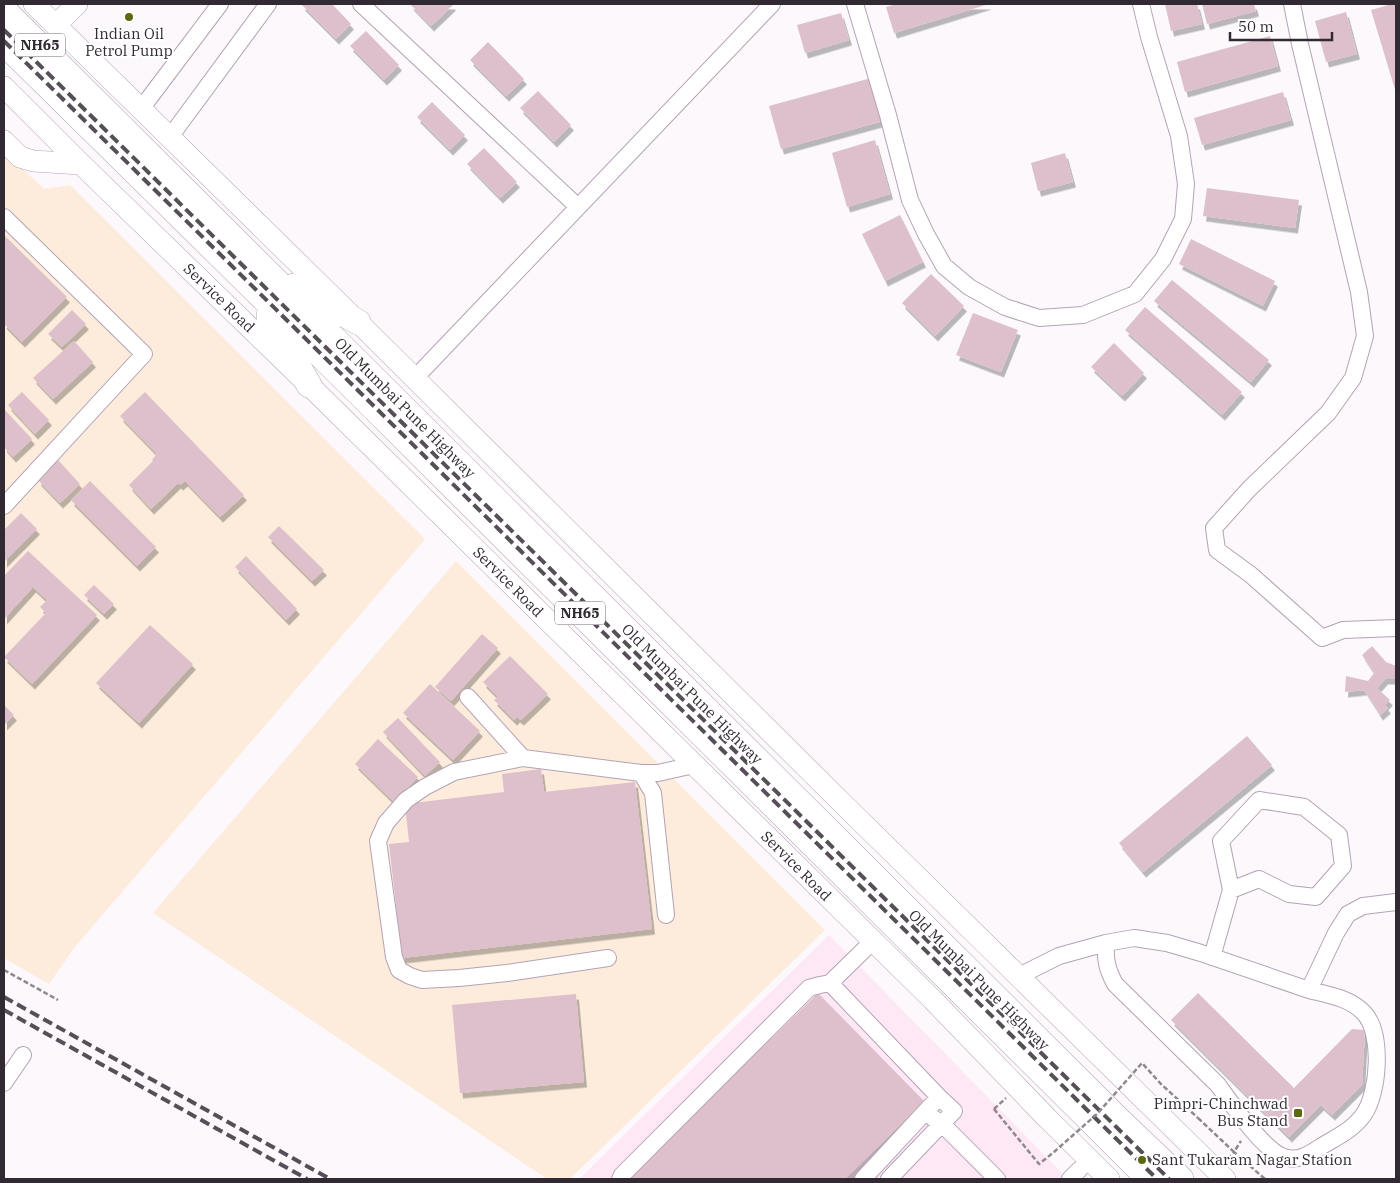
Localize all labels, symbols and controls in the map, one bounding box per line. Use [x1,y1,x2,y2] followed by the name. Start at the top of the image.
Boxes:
[1230,10,1332,42] scale bar
[123,11,135,23] marker: Indian Oil Petrol Pump
[1238,17,1274,36] text: 50 m
[85,24,173,60] place label: Indian Oil Petrol Pump
[15,34,65,56] road number: NH65
[180,259,259,336] street label: Service Road
[331,333,480,482] street label: Old Mumbai Pune Highway
[469,543,547,621] street label: Service Road
[555,602,605,624] road number: NH65
[618,619,767,768] street label: Old Mumbai Pune Highway
[757,827,835,905] street label: Service Road
[905,905,1054,1054] street label: Old Mumbai Pune Highway
[1154,1094,1288,1130] place label: Pimpri-Chinchwad Bus Stand
[1292,1107,1304,1119] marker: Pimpri-Chinchwad Bus Stand
[1152,1150,1352,1169] place label: Sant Tukaram Nagar Station
[1136,1154,1148,1166] marker: Sant Tukaram Nagar Station

